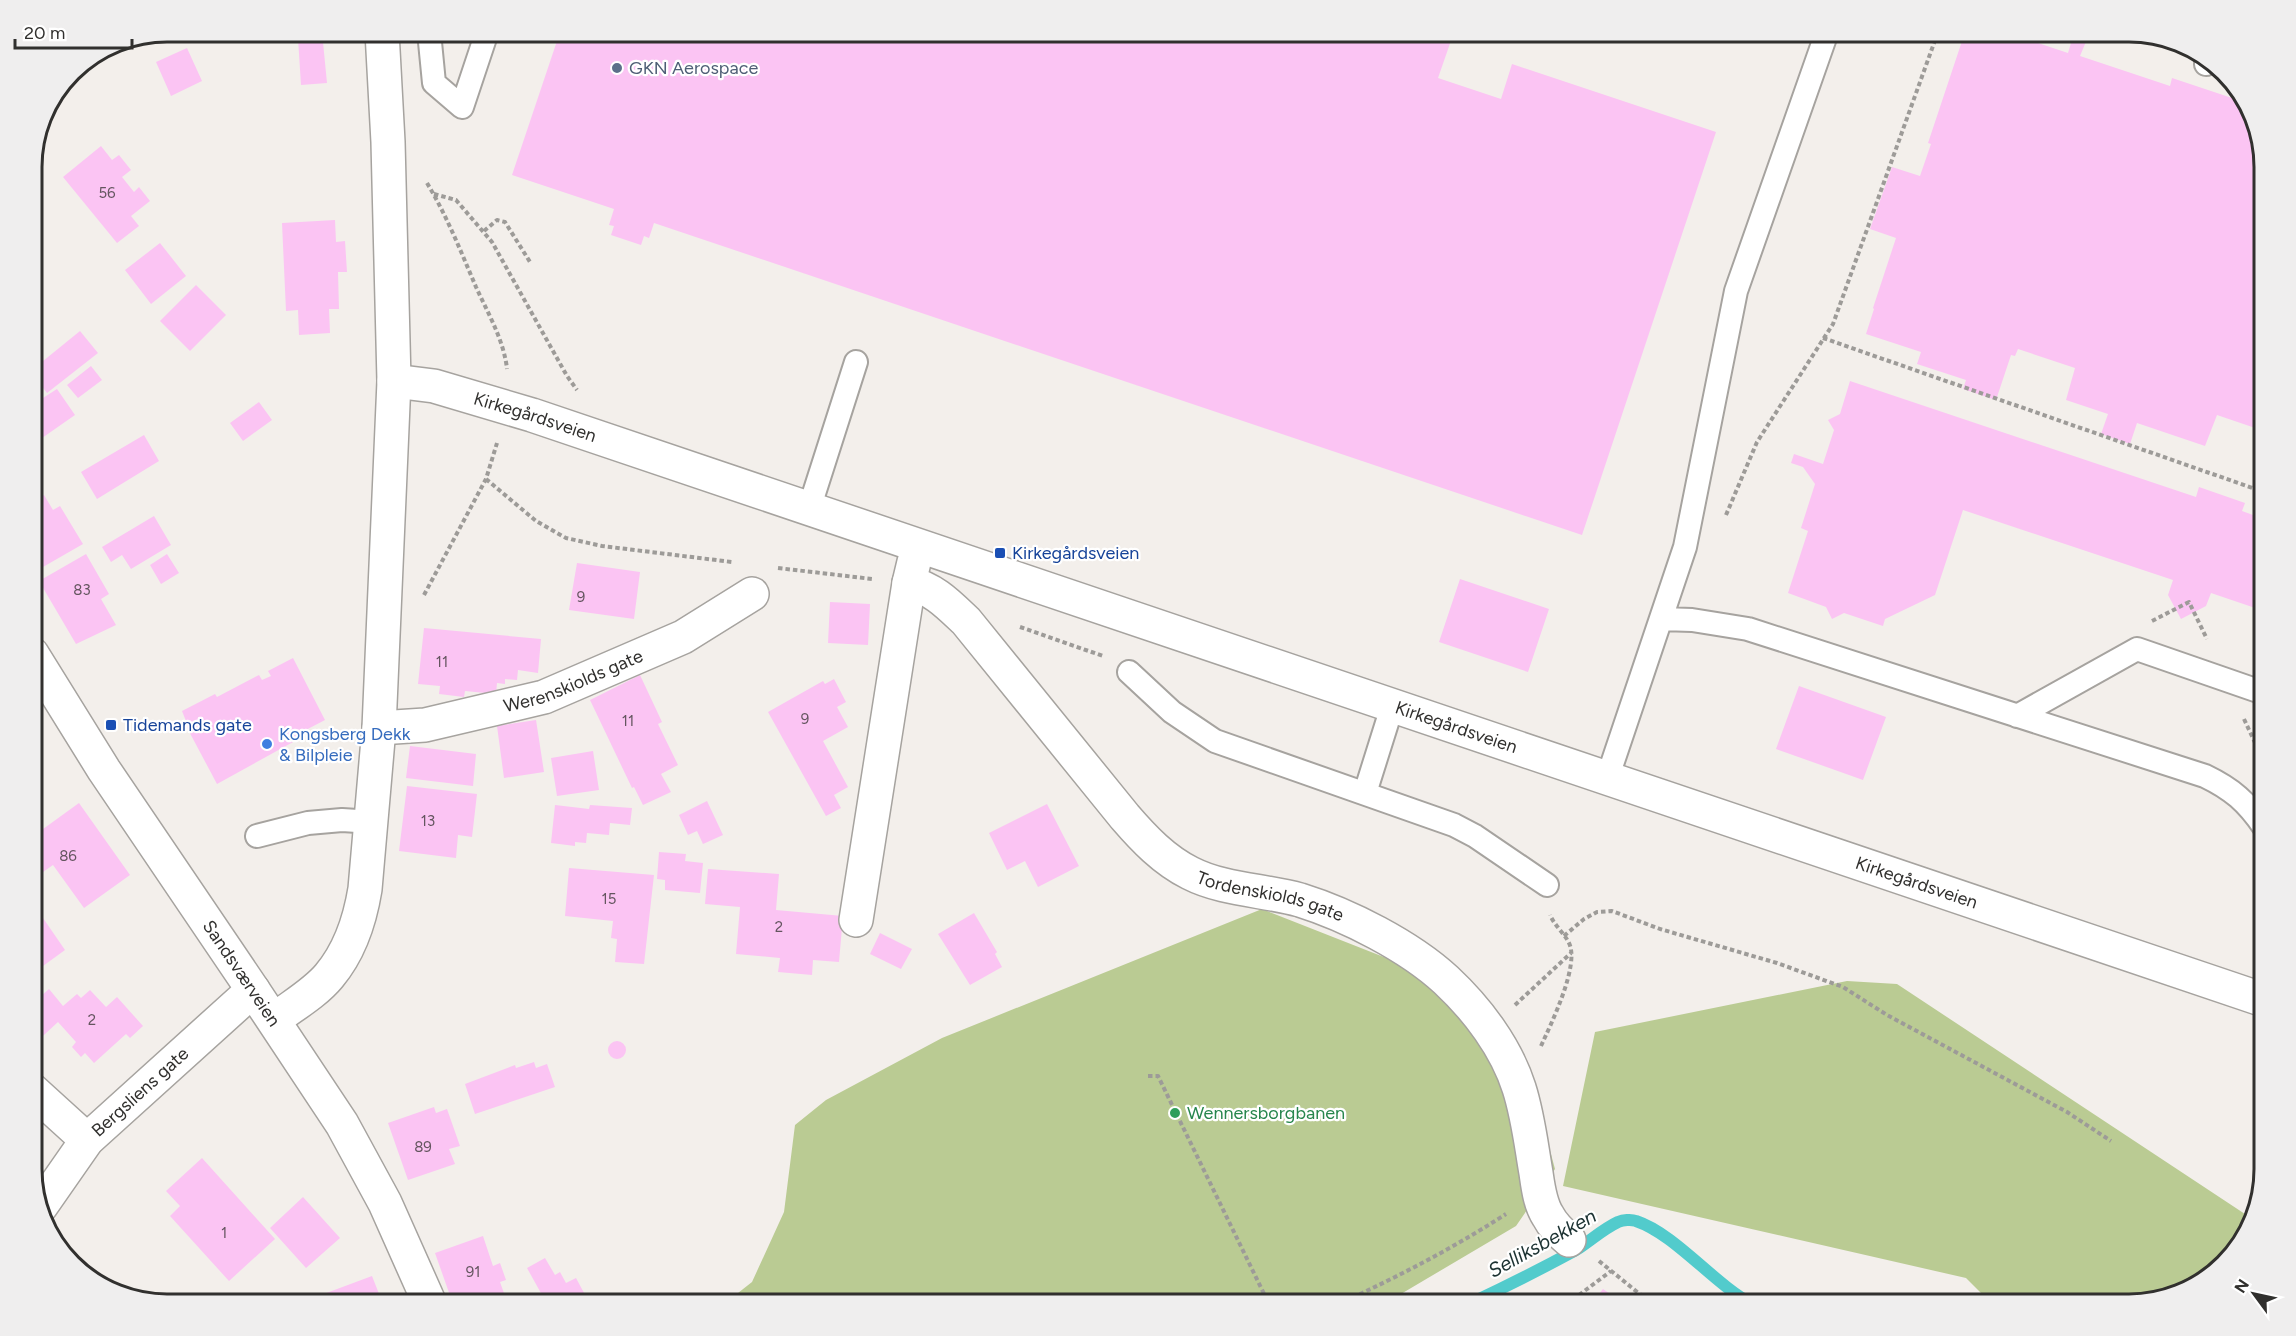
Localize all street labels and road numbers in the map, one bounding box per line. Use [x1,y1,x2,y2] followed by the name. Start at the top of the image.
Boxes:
[471,387,599,447] street label: Kirkegårdsveien
[501,645,646,717] street label: Werenskiolds gate
[1392,696,1520,758] street label: Kirkegårdsveien
[1853,852,1981,913] street label: Kirkegårdsveien
[1193,866,1347,926] street label: Tordenskiolds gate
[198,916,285,1031] street label: Sandsværveien
[87,1042,193,1141] street label: Bergsliens gate

